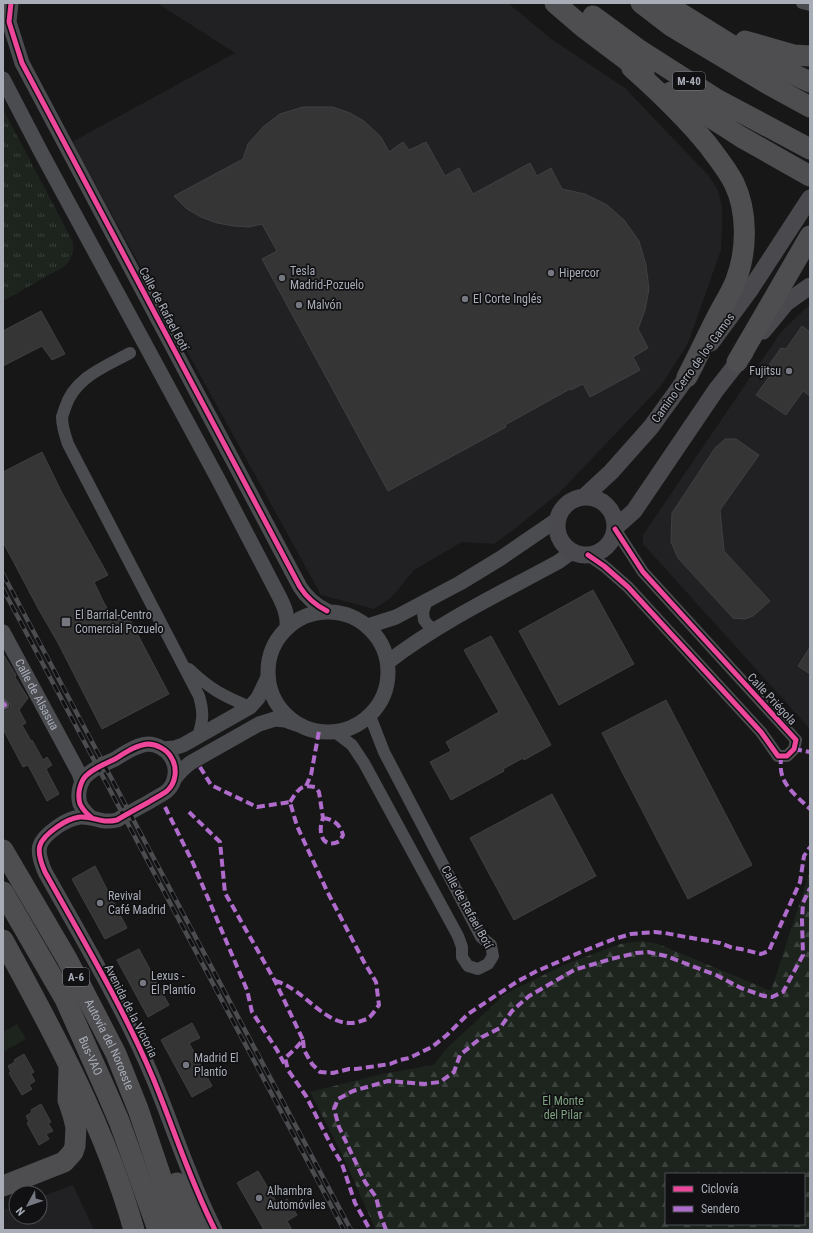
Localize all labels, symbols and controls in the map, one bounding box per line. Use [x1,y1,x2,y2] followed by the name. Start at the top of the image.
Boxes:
[673,72,705,90] road number: M-40
[290,264,364,292] place label: Tesla Madrid-Pozuelo
[136,265,192,354] street label: Calle de Rafael Botí
[559,266,600,280] place label: Hipercor
[546,268,556,278] marker: Hipercor
[277,273,287,283] marker: Tesla Madrid-Pozuelo
[473,292,542,306] place label: El Corte Inglés
[460,294,470,304] marker: El Corte Inglés
[307,298,342,312] place label: Malvón
[294,300,304,310] marker: Malvón
[649,310,737,426] street label: Camino Cerro de los Gamos
[749,364,781,378] place label: Fujitsu
[784,366,794,376] marker: Fujitsu
[75,608,164,636] place label: El Barrial-Centro Comercial Pozuelo
[60,616,72,628] marker: El Barrial-Centro Comercial Pozuelo
[12,656,62,733] street label: Calle de Alsasua
[745,670,800,728] street label: Calle Priégola
[438,863,496,952] street label: Calle de Rafael Botí
[108,889,166,917] place label: Revival Café Madrid
[95,898,105,908] marker: Revival Café Madrid
[101,962,161,1060] street label: Avenida de la Victoria
[63,968,89,986] road number: A-6
[151,969,196,997] place label: Lexus - El Plantío
[138,978,148,988] marker: Lexus - El Plantío
[82,997,137,1092] street label: Autovía del Noroeste
[76,1034,105,1078] street label: Bus-VAO
[194,1051,239,1079] place label: Madrid El Plantío
[181,1060,191,1070] marker: Madrid El Plantío
[542,1094,584,1122] park label: El Monte del Pilar
[665,1173,805,1225] legend
[701,1182,739,1196] text: Ciclovía
[267,1184,326,1212] place label: Alhambra Automóviles
[8,1185,48,1225] north arrow
[254,1193,264,1203] marker: Alhambra Automóviles
[701,1202,740,1216] text: Sendero
[13,1204,28,1218] text: N

